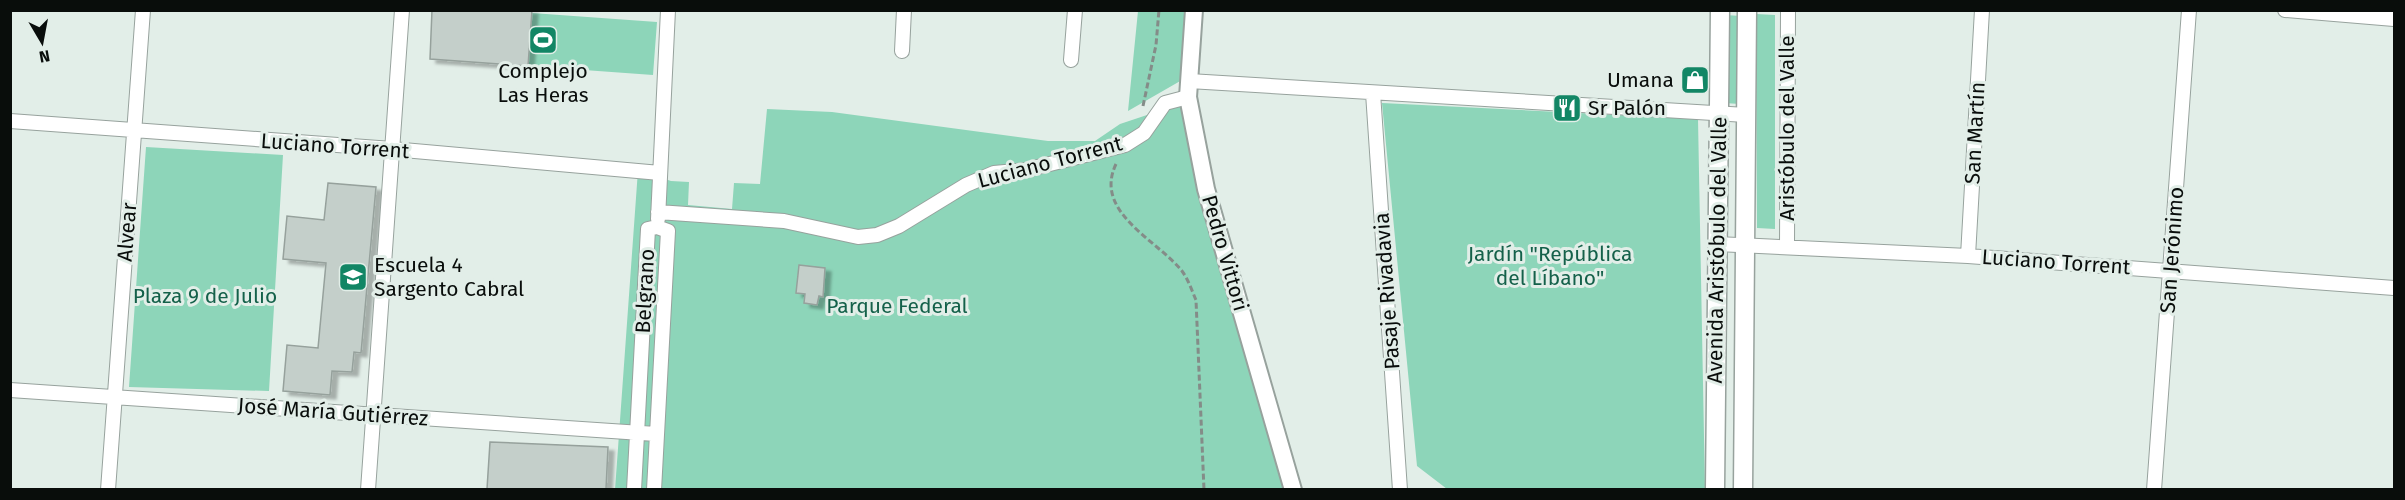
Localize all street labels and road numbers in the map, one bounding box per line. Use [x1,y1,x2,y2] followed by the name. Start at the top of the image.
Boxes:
[1774,35,1800,221] street label: Aristóbulo del Valle
[1959,81,1991,185] street label: San Martín
[1702,116,1732,384] street label: Avenida Aristóbulo del Valle
[260,128,411,164] street label: Luciano Torrent
[975,130,1126,194] street label: Luciano Torrent
[2155,186,2189,314] street label: San Jerónimo
[1196,192,1254,314] street label: Pedro Vittori
[111,201,143,263] street label: Alvear
[1369,212,1405,370] street label: Pasaje Rivadavia
[1981,244,2132,280] street label: Luciano Torrent
[630,248,660,334] street label: Belgrano
[237,392,429,432] street label: José María Gutiérrez

